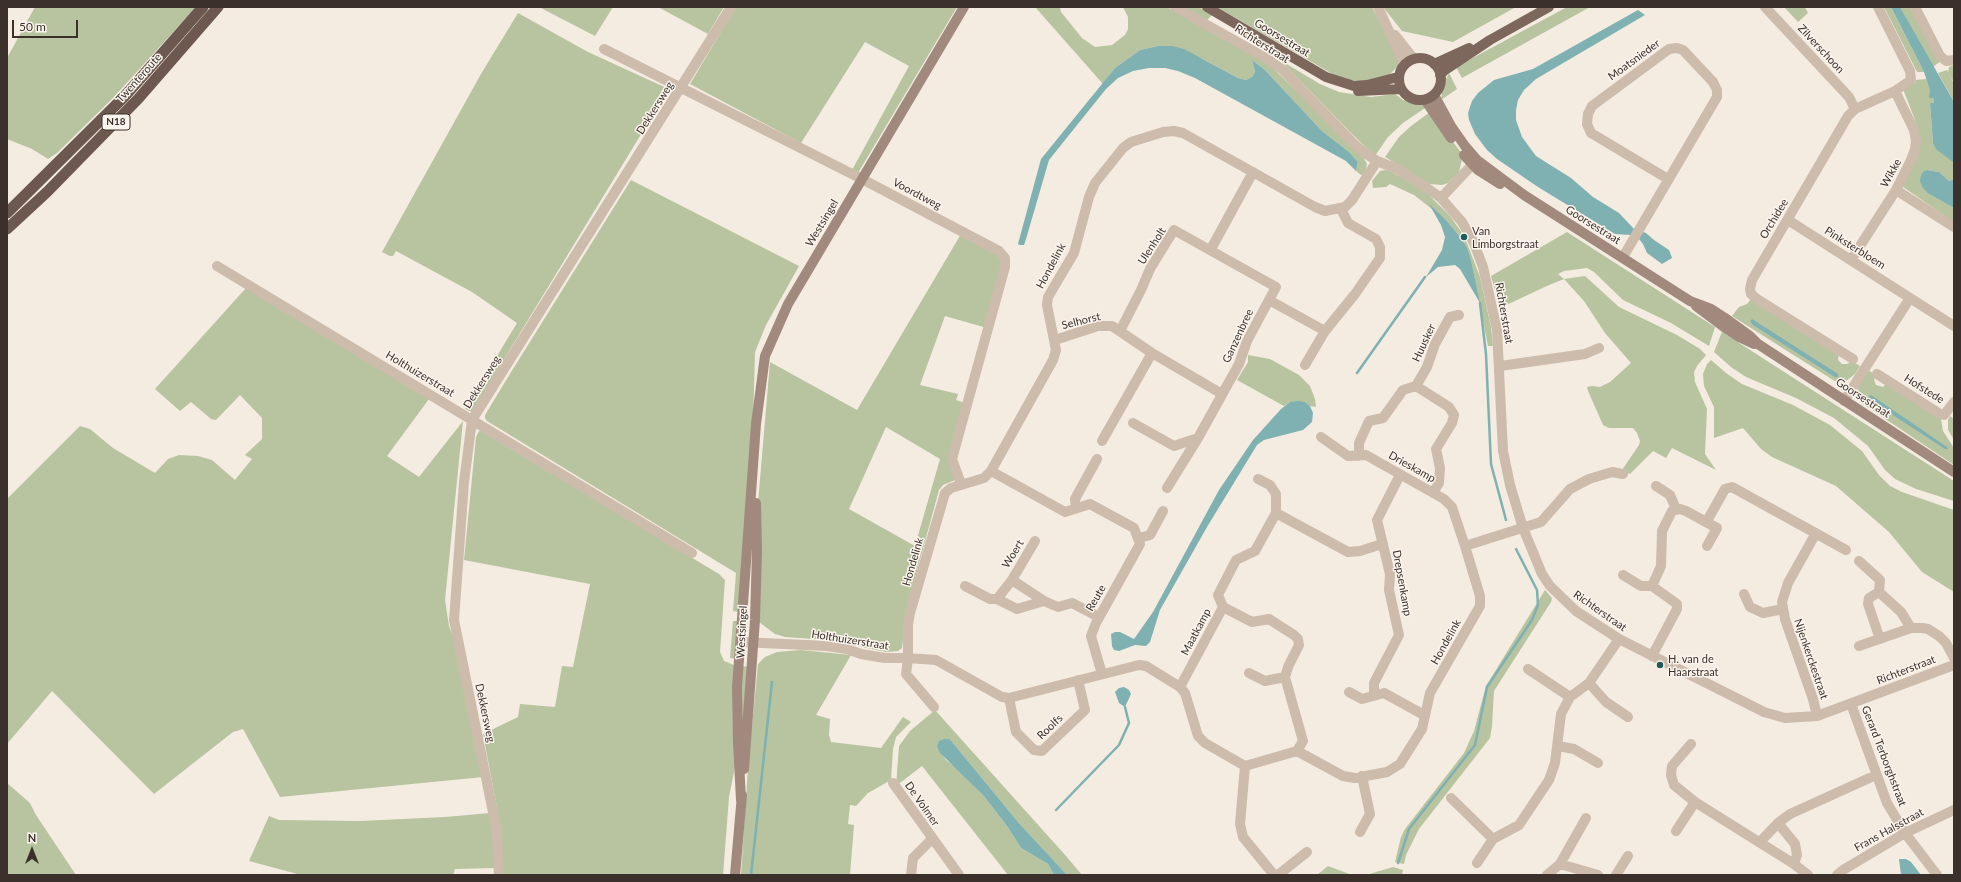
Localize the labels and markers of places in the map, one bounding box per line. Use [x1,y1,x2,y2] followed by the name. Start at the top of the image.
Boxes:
[1472,224,1539,250] place label: Van Limborgstraat
[1459,232,1469,242] marker: Van Limborgstraat
[1668,652,1719,678] place label: H. van de Haarstraat
[1655,660,1665,670] marker: H. van de Haarstraat

